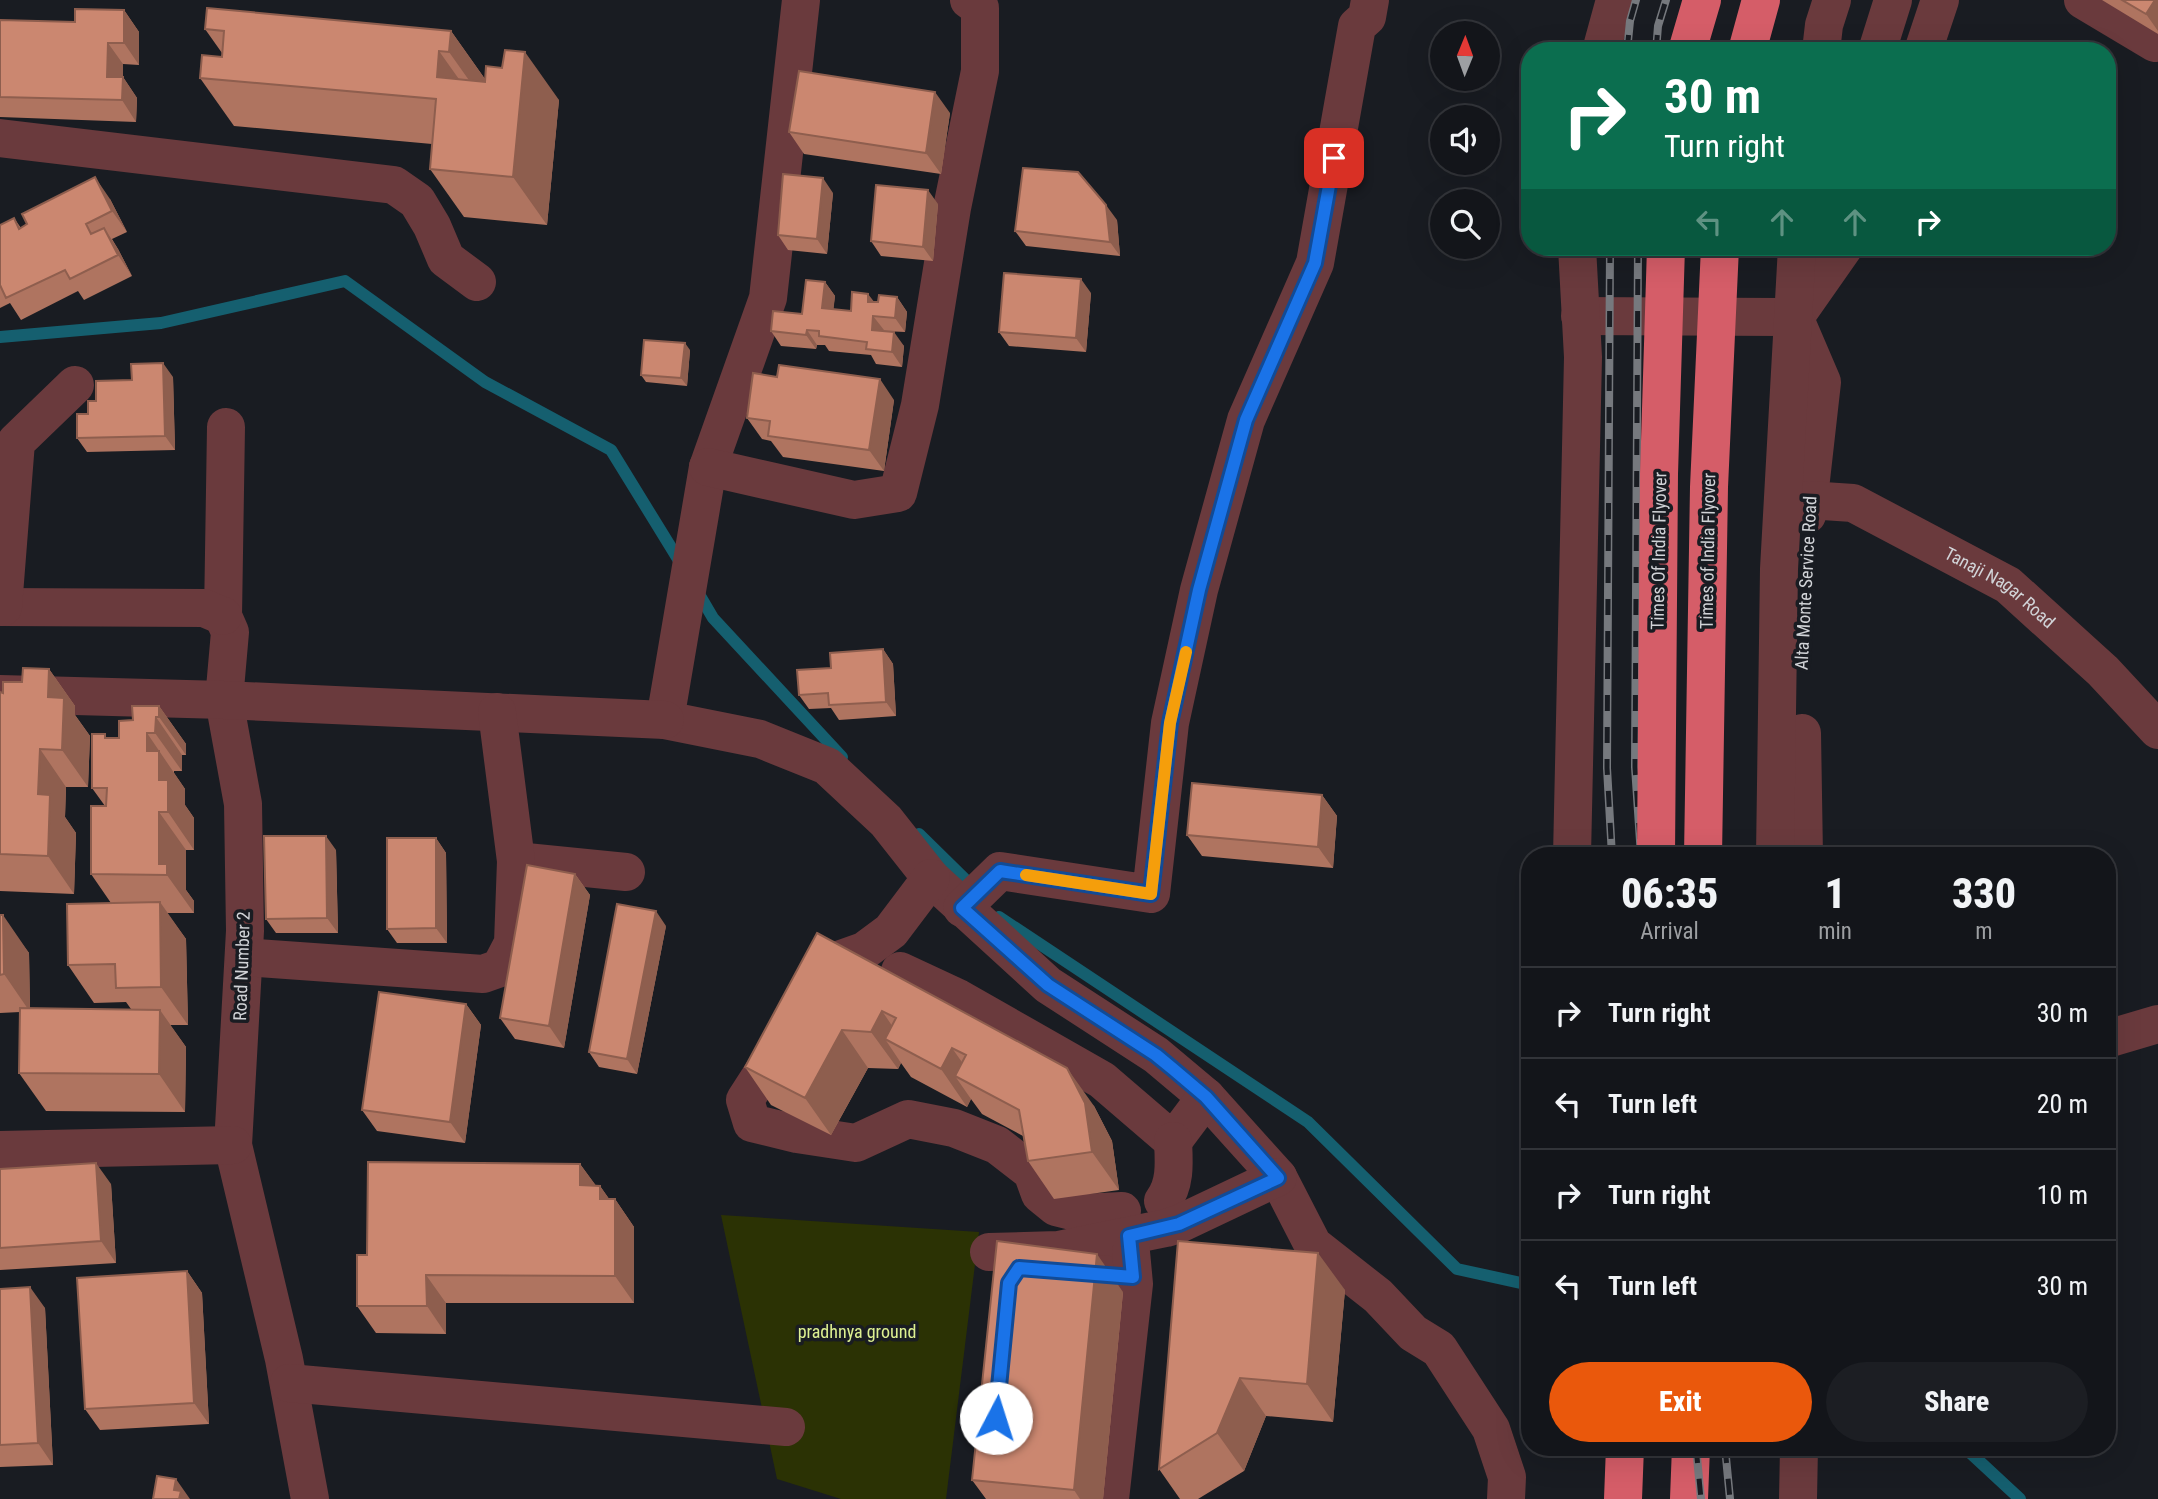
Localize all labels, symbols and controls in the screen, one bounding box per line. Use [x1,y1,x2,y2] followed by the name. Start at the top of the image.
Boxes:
[1430,21,1500,91] north arrow
[1430,21,1500,259] map controls
[1664,68,1761,125] text: 30 m
[1549,70,1640,161] icon: right
[1430,105,1500,175] button: sound
[1664,127,1785,165] text: Turn right
[1304,128,1364,188] pin
[1315,139,1353,177] icon: arrive
[1430,189,1500,259] button: search
[1690,203,1728,241] icon: left
[1763,203,1801,241] icon: ahead
[1836,203,1874,241] icon: ahead
[1909,203,1947,241] icon: right
[1647,471,1670,630] street label: Times Of India Flyover
[1696,472,1719,629] street label: Times of India Flyover
[1790,495,1821,670] street label: Alta Monte Service Road
[1941,542,2059,632] street label: Tanaji Nagar Road
[1621,869,1718,918] text: 06:35
[1824,869,1846,918] text: 1
[1952,869,2016,918] text: 330
[229,911,254,1021] street label: Road Number 2
[1640,918,1699,945] text: Arrival
[1818,918,1852,945] text: min
[1975,918,1993,945] text: m
[1549,994,1587,1032] icon: right
[1608,998,1710,1028] text: Turn right
[2037,998,2088,1028] text: 30 m
[1549,1085,1587,1123] icon: left
[1608,1089,1697,1119] text: Turn left
[2037,1089,2088,1119] text: 20 m
[1549,1176,1587,1214] icon: right
[1608,1180,1710,1210] text: Turn right
[2037,1180,2088,1210] text: 10 m
[1549,1267,1587,1305] icon: left
[1608,1271,1697,1301] text: Turn left
[2037,1271,2088,1301] text: 30 m
[798,1321,916,1342] park label: pradhnya ground
[1549,1362,1812,1442] button: Exit
[1826,1362,2088,1442] button: Share
[959,1381,1033,1455] position arrow

